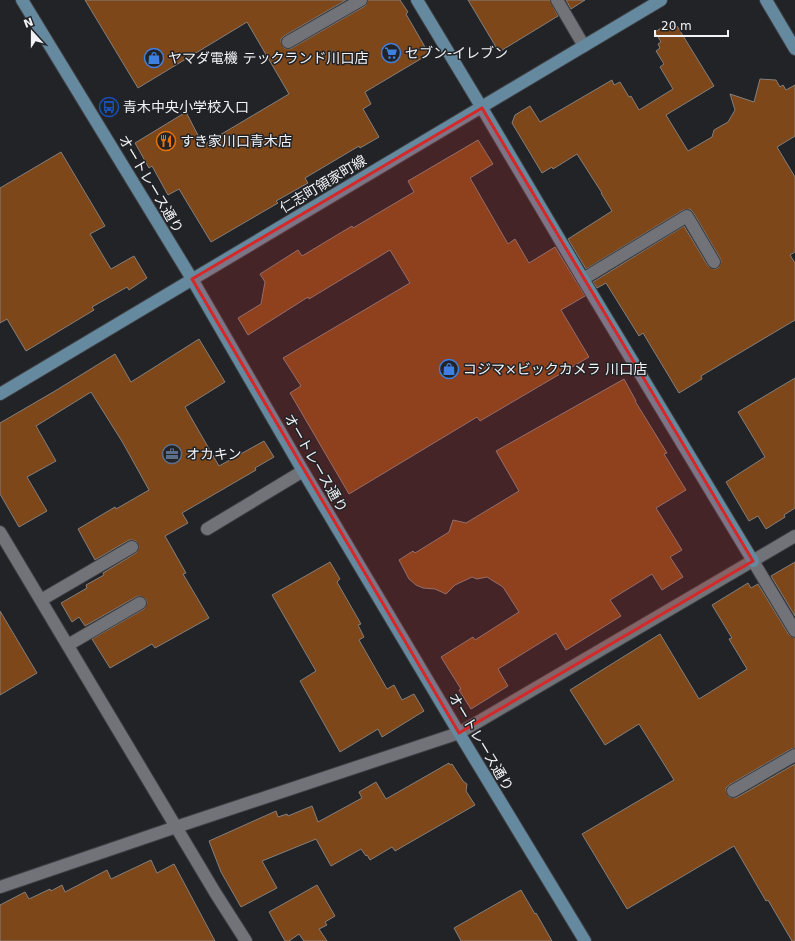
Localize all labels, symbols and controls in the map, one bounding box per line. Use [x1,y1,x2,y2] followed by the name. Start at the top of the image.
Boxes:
[12,12,52,52] north arrow
[655,12,728,38] scale bar
[22,15,35,31] text: N
[661,19,692,33] text: 20 m
[380,42,402,64] supermarket icon: セブン-イレブン
[405,45,508,61] place label: セブン-イレブン
[143,47,165,69] shop icon: ヤマダ電機 テックランド川口店
[168,50,368,66] place label: ヤマダ電機 テックランド川口店
[98,96,120,118] bus stop icon: 青木中央小学校入口
[123,99,249,115] place label: 青木中央小学校入口
[155,130,177,152] restaurant icon: すき家川口青木店
[115,132,187,236] street label: オートレース通り
[180,133,292,149] place label: すき家川口青木店
[277,152,369,216] street label: 仁志町領家町線
[438,358,460,380] shop icon: コジマ×ビックカメラ 川口店
[463,361,647,377] place label: コジマ×ビックカメラ 川口店
[281,411,351,515] street label: オートレース通り
[161,443,183,465] office icon: オカキン
[186,446,242,462] place label: オカキン
[445,690,517,794] street label: オートレース通り

